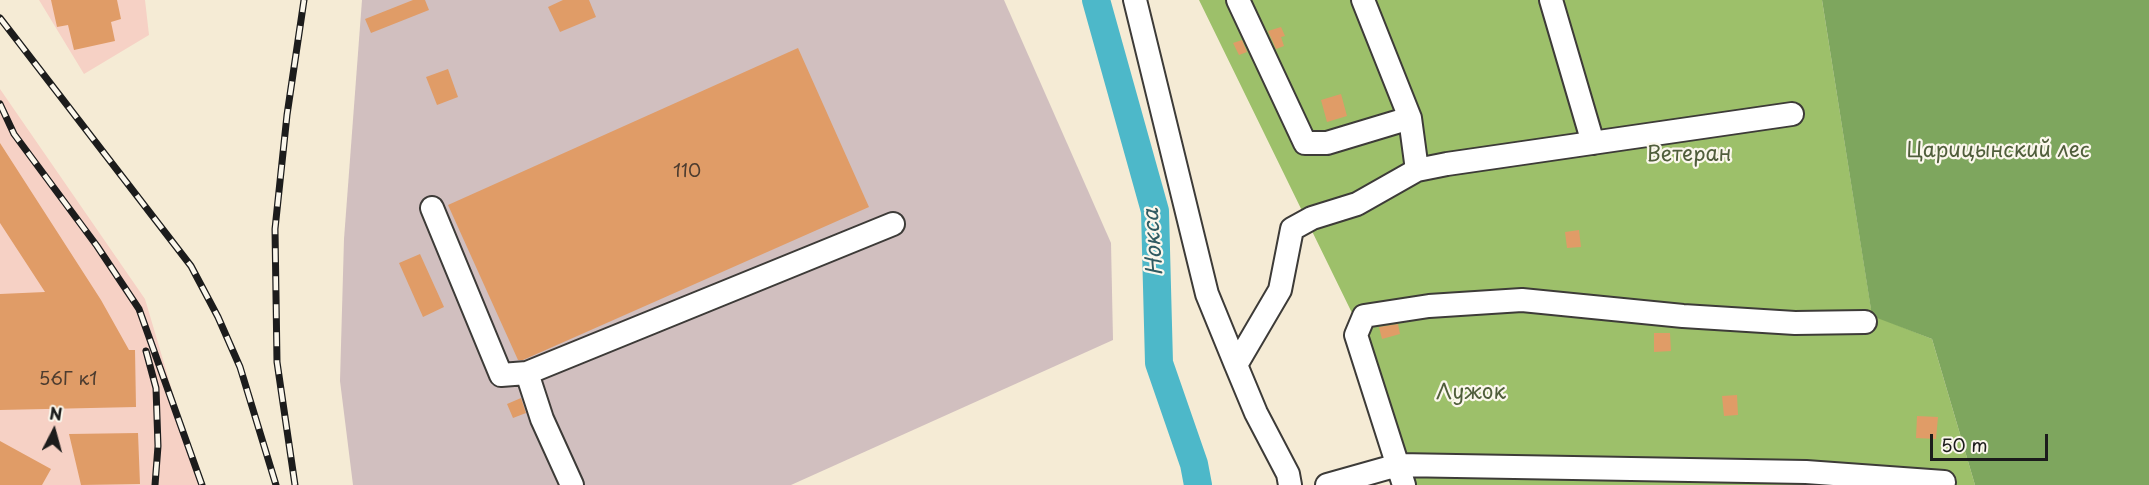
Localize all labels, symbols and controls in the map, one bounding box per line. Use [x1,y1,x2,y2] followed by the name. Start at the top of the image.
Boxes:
[1906,138,2090,164] park label: Царицынский лес
[1646,142,1732,168] park label: Ветеран
[673,161,701,183] house number: 110
[1138,208,1170,276] water label: Нокса
[39,369,97,391] house number: 56Г к1
[1436,380,1506,406] park label: Лужок
[24,401,84,461] north arrow
[48,401,63,426] text: N
[1933,422,2052,460] scale bar
[1941,431,1988,458] text: 50 m

